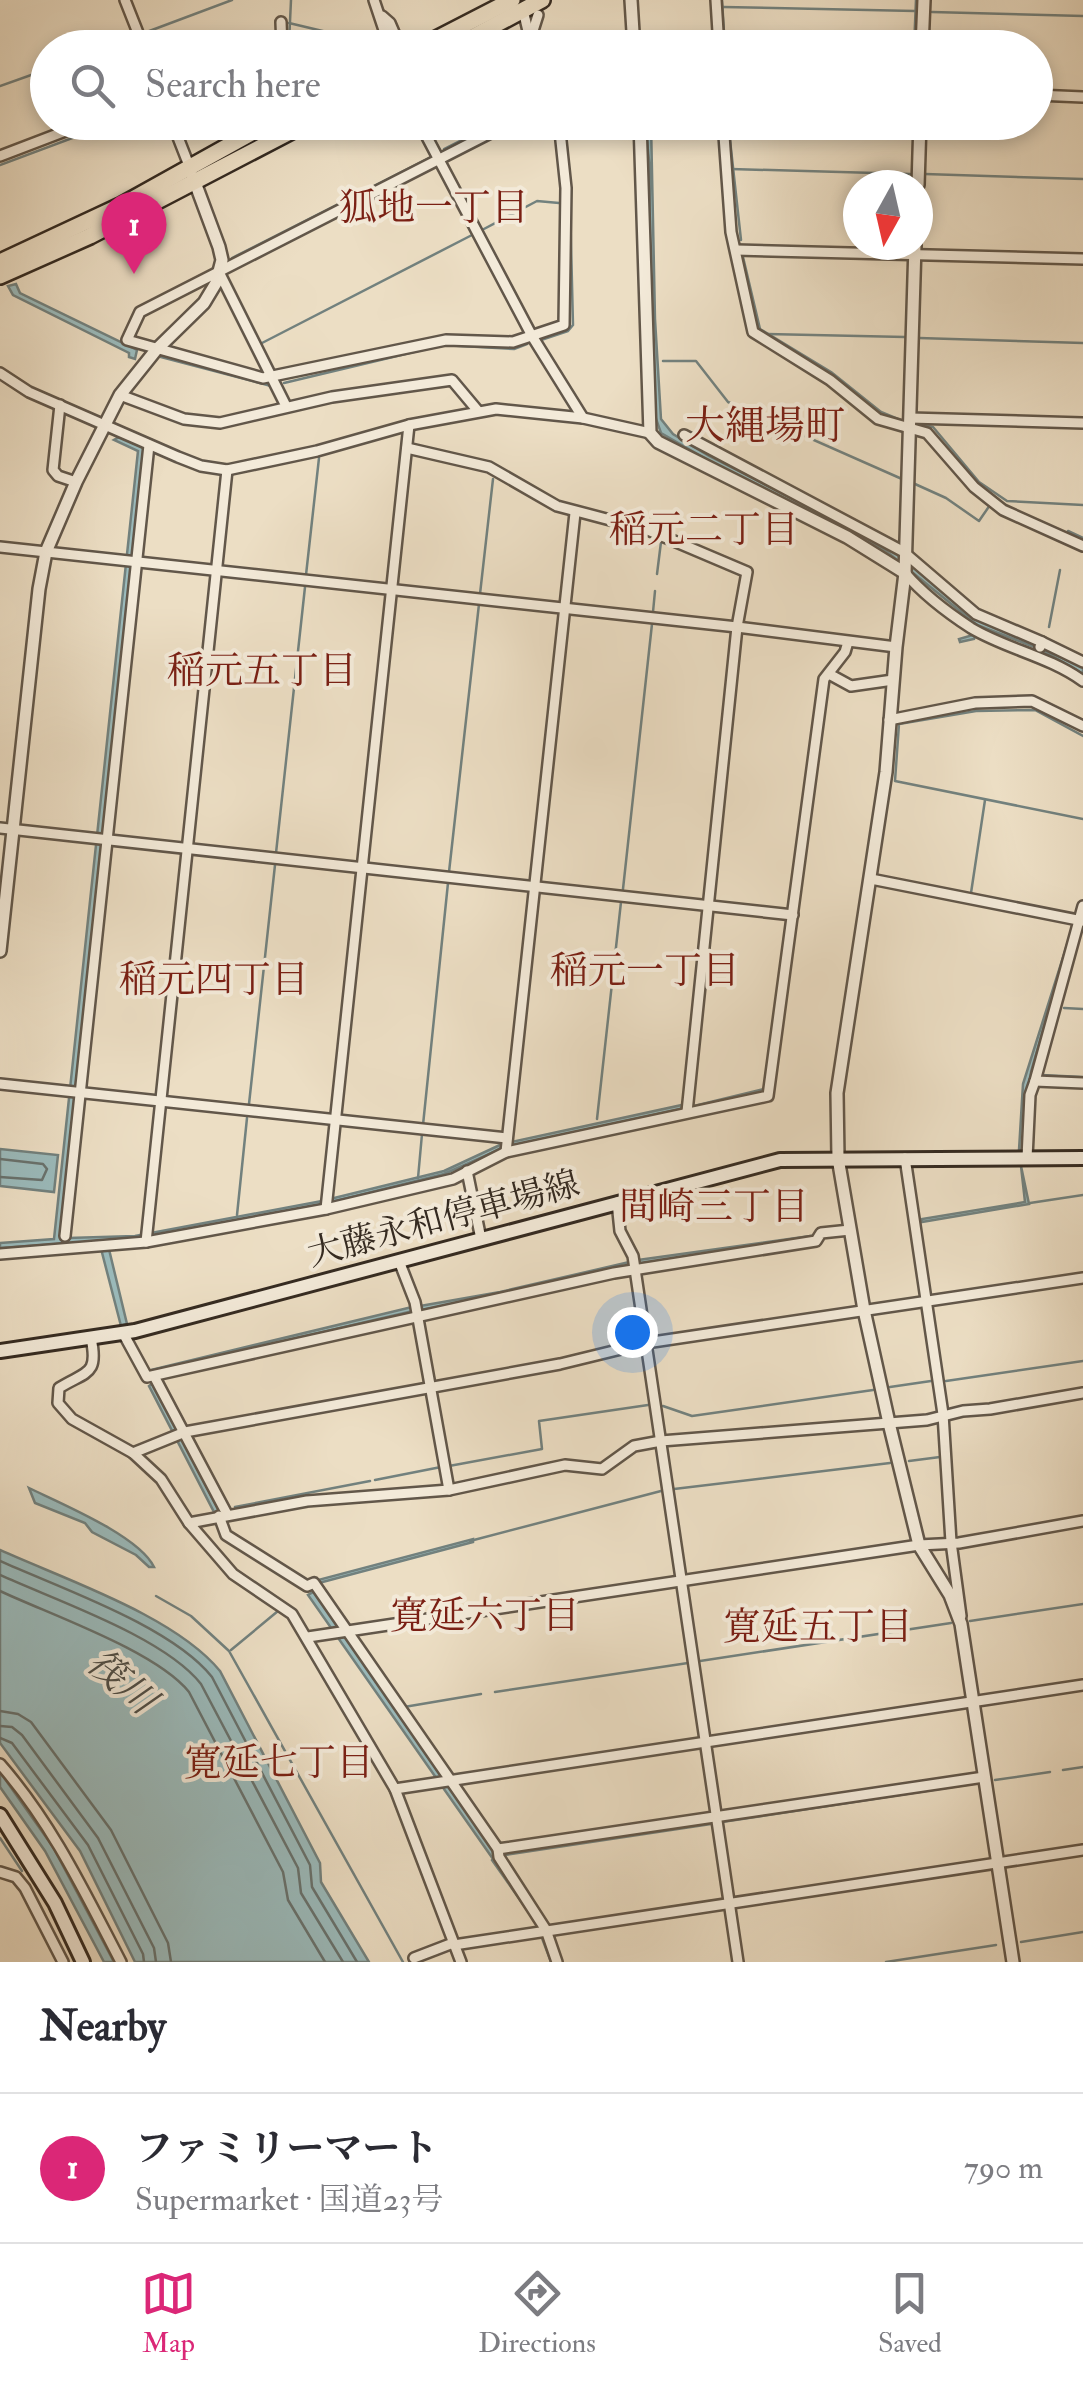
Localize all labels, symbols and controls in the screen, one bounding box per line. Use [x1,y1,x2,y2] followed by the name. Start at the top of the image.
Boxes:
[30,30,1053,140] search box
[65,58,120,113] icon: search
[145,61,321,109] text: Search here
[843,170,933,260] north arrow
[339,184,529,232] district label: 狐地一丁目
[102,192,166,274] pin: 1
[685,401,845,452] district label: 大縄場町
[609,506,799,554] district label: 稲元二丁目
[167,647,357,695] district label: 稲元五丁目
[550,947,740,995] district label: 稲元一丁目
[119,956,309,1004] district label: 稲元四丁目
[302,1161,584,1276] street label: 大藤永和停車場線
[619,1183,809,1231] district label: 間崎三丁目
[607,1307,658,1358] your location
[390,1592,580,1640] district label: 寛延六丁目
[723,1603,913,1651] district label: 寛延五丁目
[77,1639,169,1727] water label: 筏川
[184,1739,374,1787] district label: 寛延七丁目
[40,2001,166,2053] text: Nearby
[135,2125,438,2173] text: ファミリーマート
[67,2148,78,2188] text: 1
[964,2148,1043,2188] text: 790 m
[135,2180,443,2220] text: Supermarket · 国道23号
[141,2266,196,2361] tab: Map
[478,2266,596,2361] tab: Directions
[878,2266,942,2361] tab: Saved

